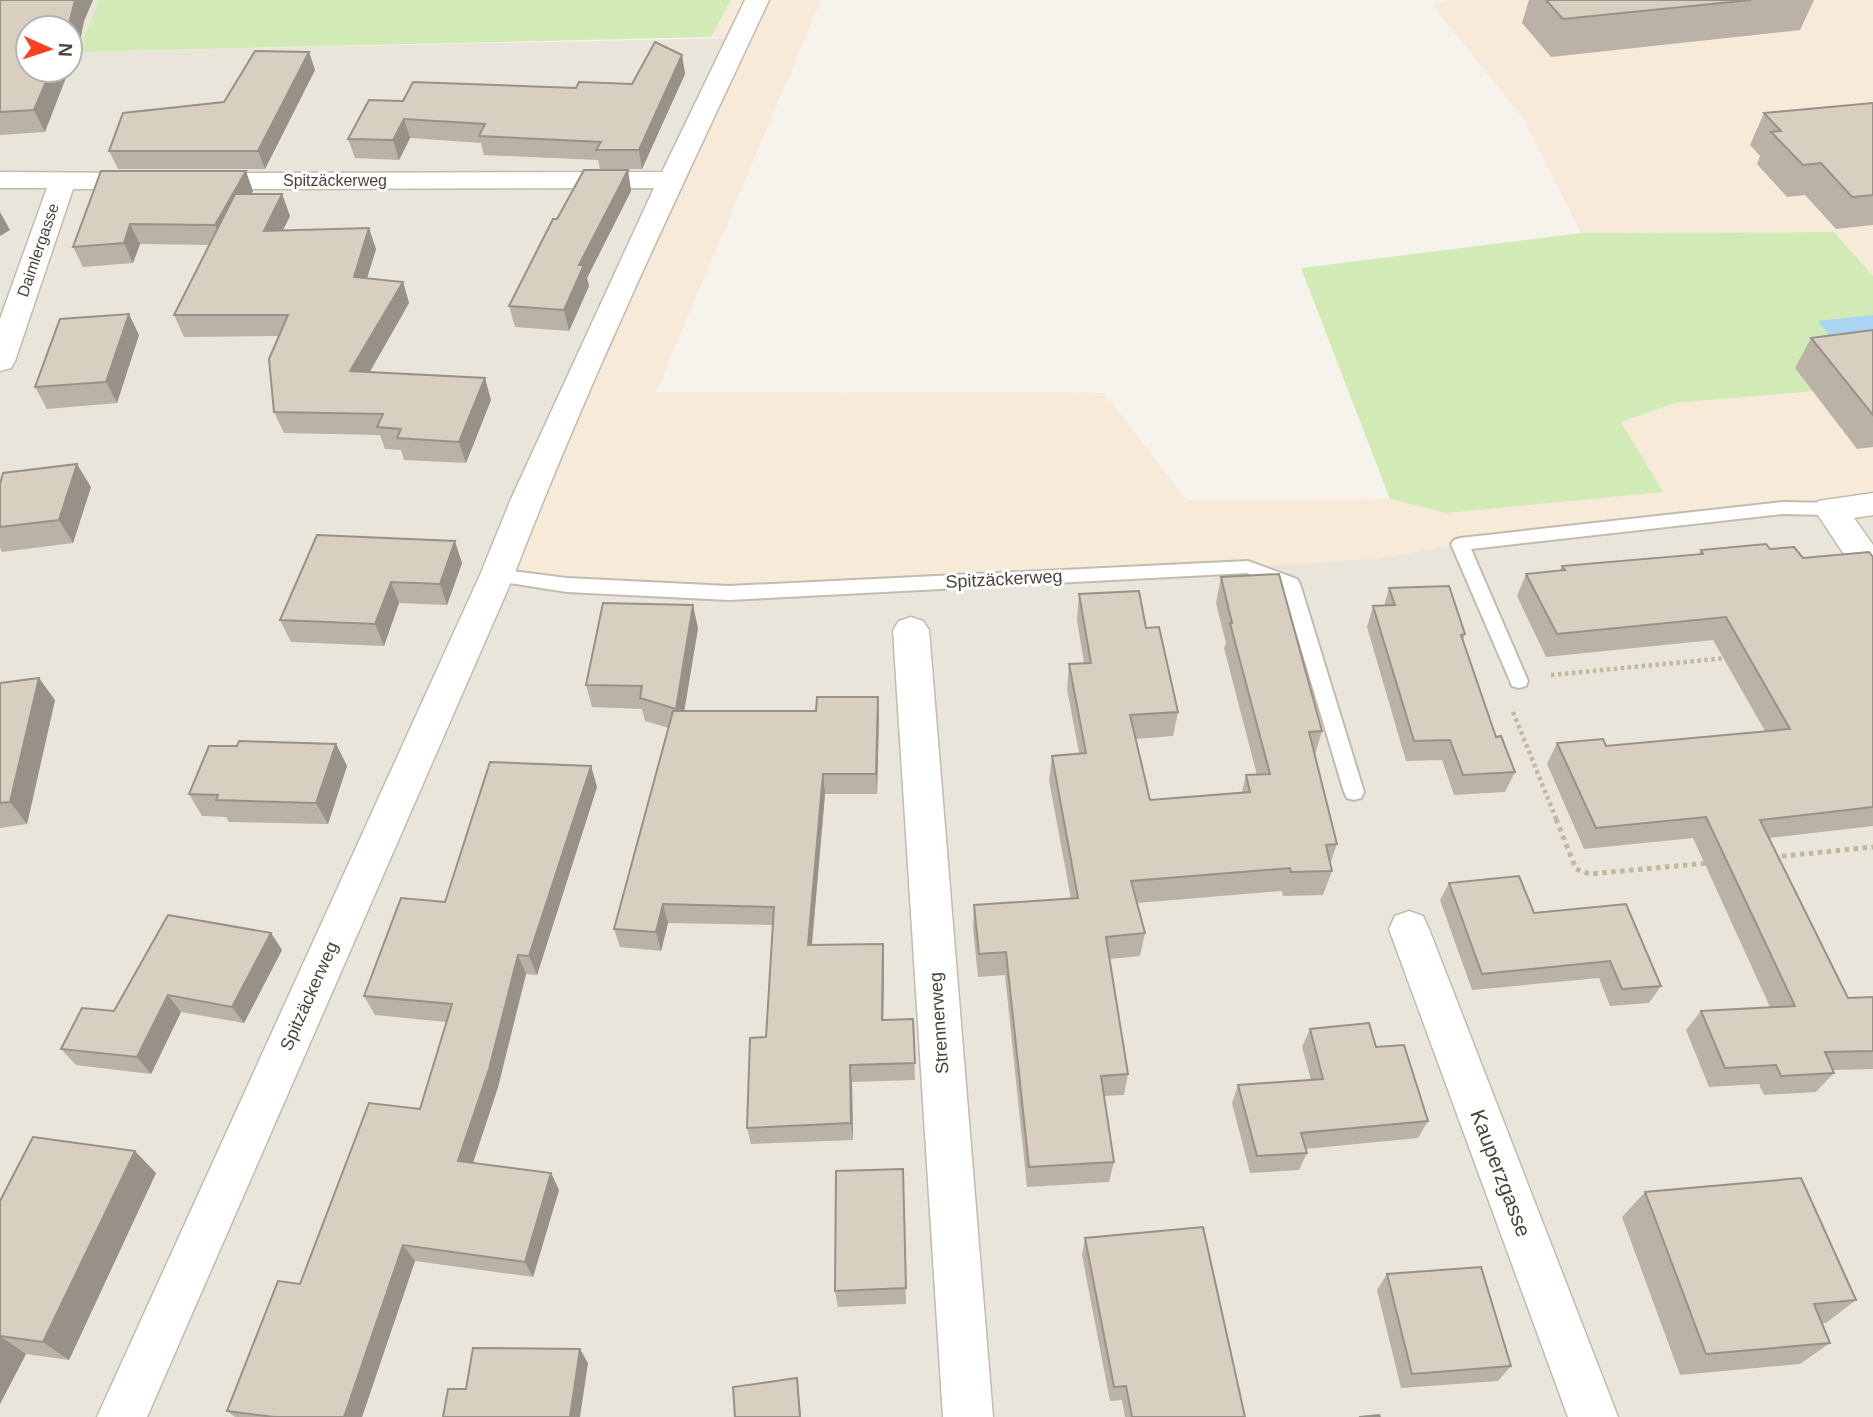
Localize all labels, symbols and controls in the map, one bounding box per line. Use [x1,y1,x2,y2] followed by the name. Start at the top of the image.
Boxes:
[14,14,84,84] north arrow
[55,42,76,57] text: N
[283,172,387,189] street label: Spitzäckerweg
[14,201,62,299] street label: Daimlergasse
[945,566,1063,592] street label: Spitzäckerweg
[276,938,342,1054] street label: Spitzäckerweg
[925,971,953,1075] street label: Strennerweg
[1466,1106,1536,1240] street label: Kauperzgasse

